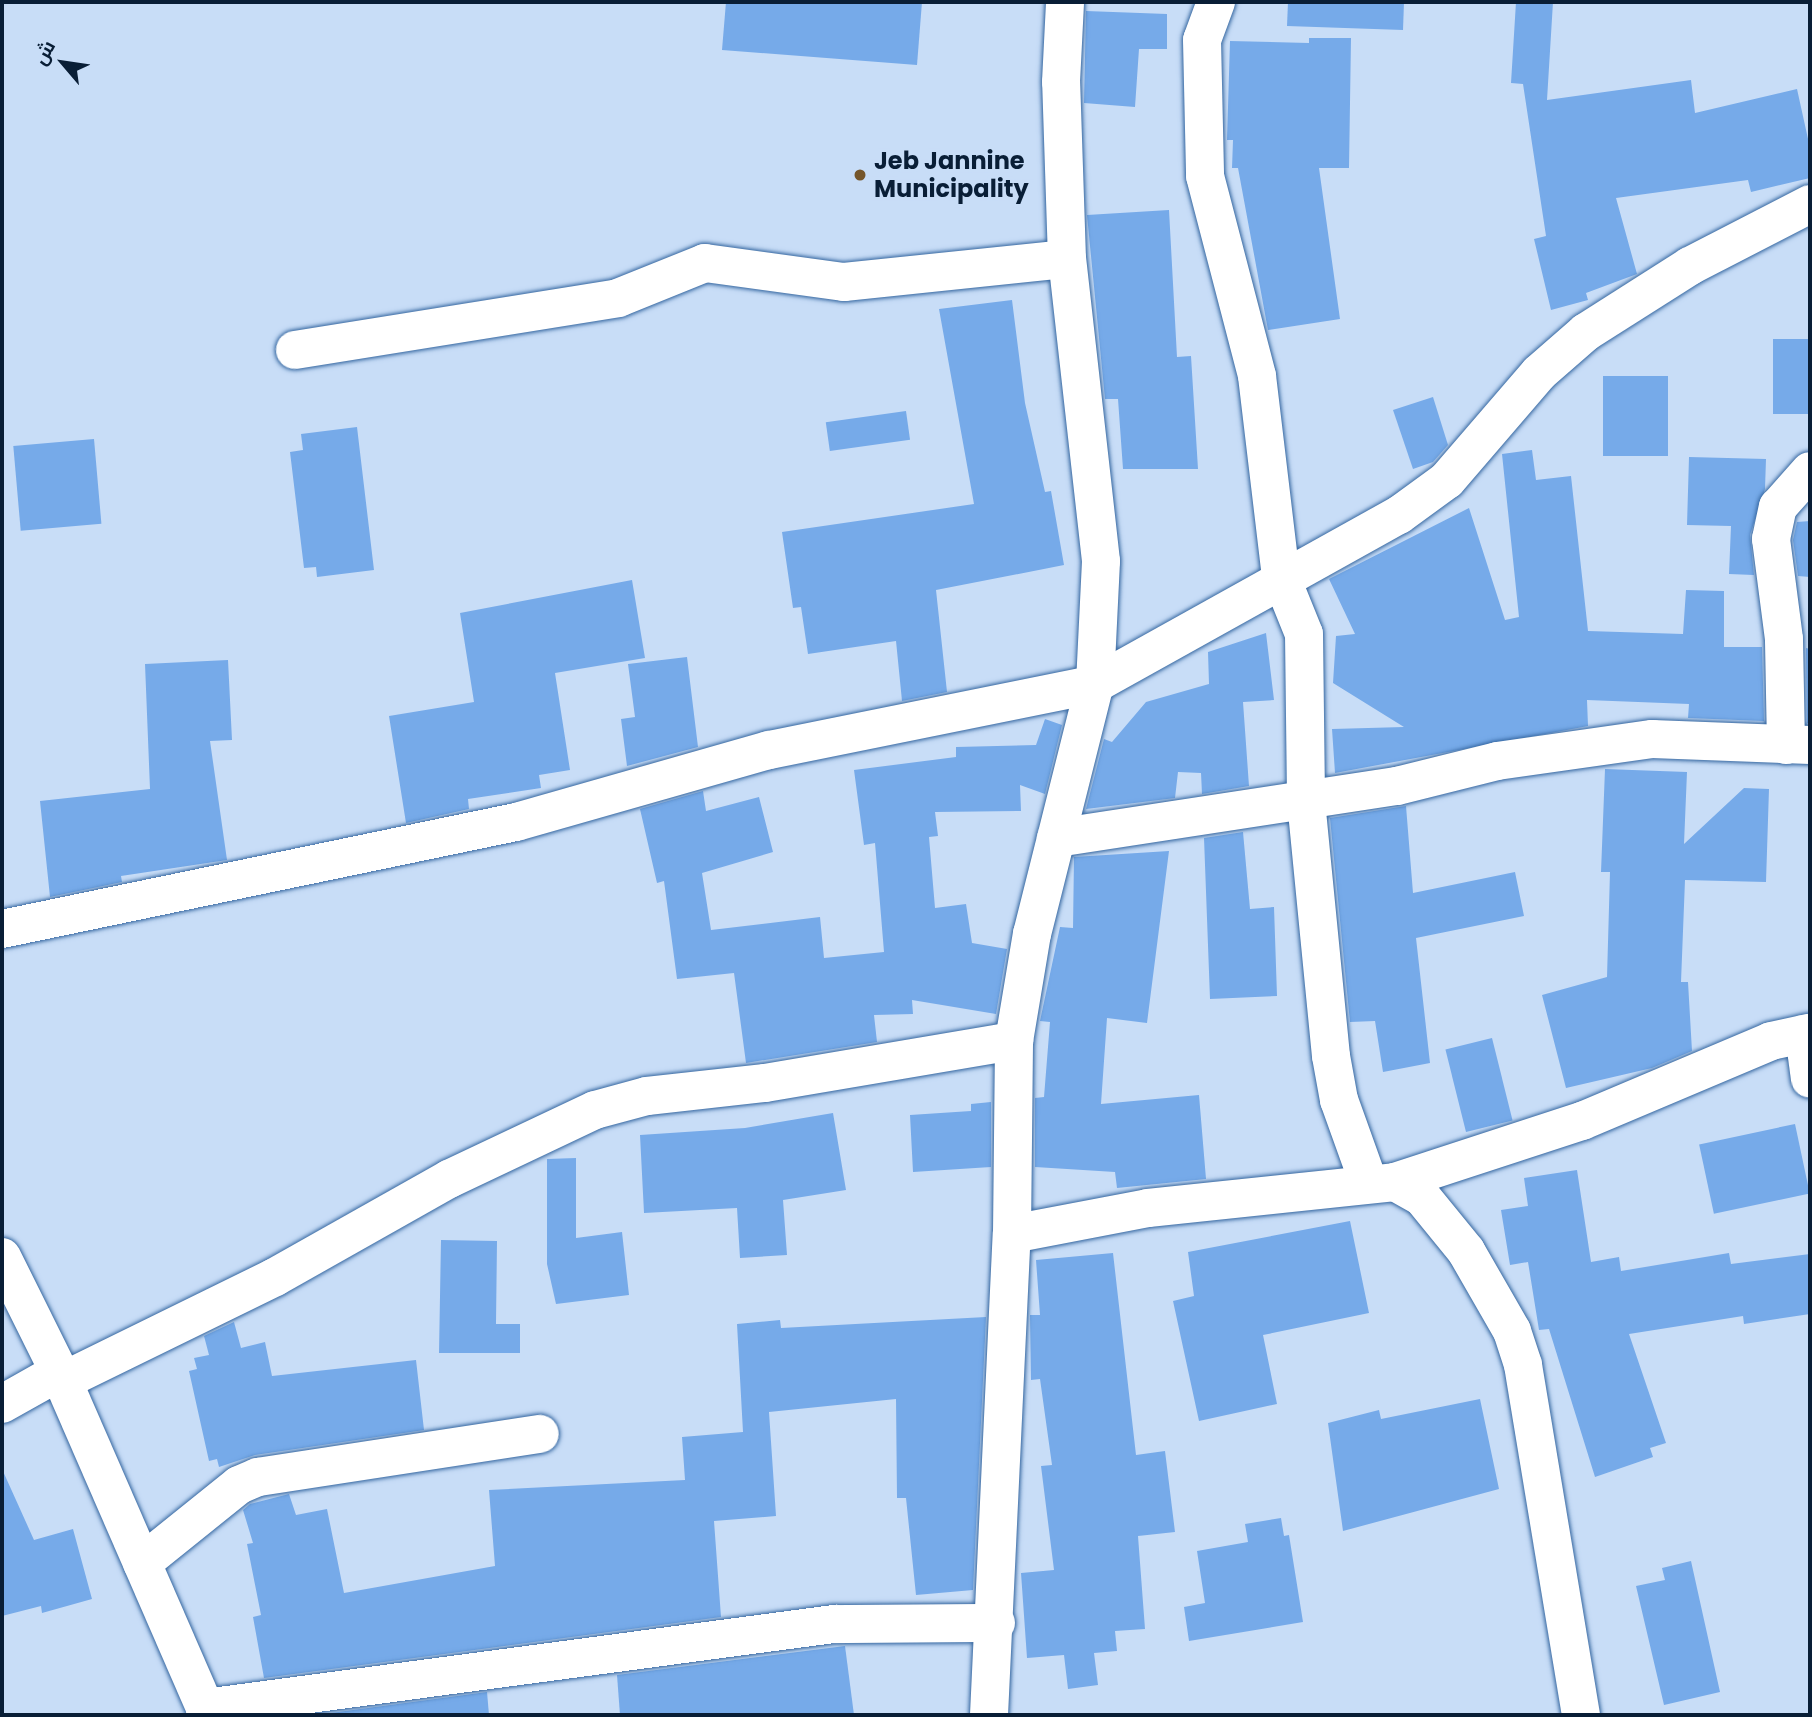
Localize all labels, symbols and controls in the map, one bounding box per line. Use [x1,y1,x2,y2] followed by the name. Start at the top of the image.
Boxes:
[28,28,98,98] north arrow
[26,35,62,70] text: ش
[874,147,1029,203] place label: Jeb Jannine Municipality
[852,167,868,183] marker: Jeb Jannine Municipality

